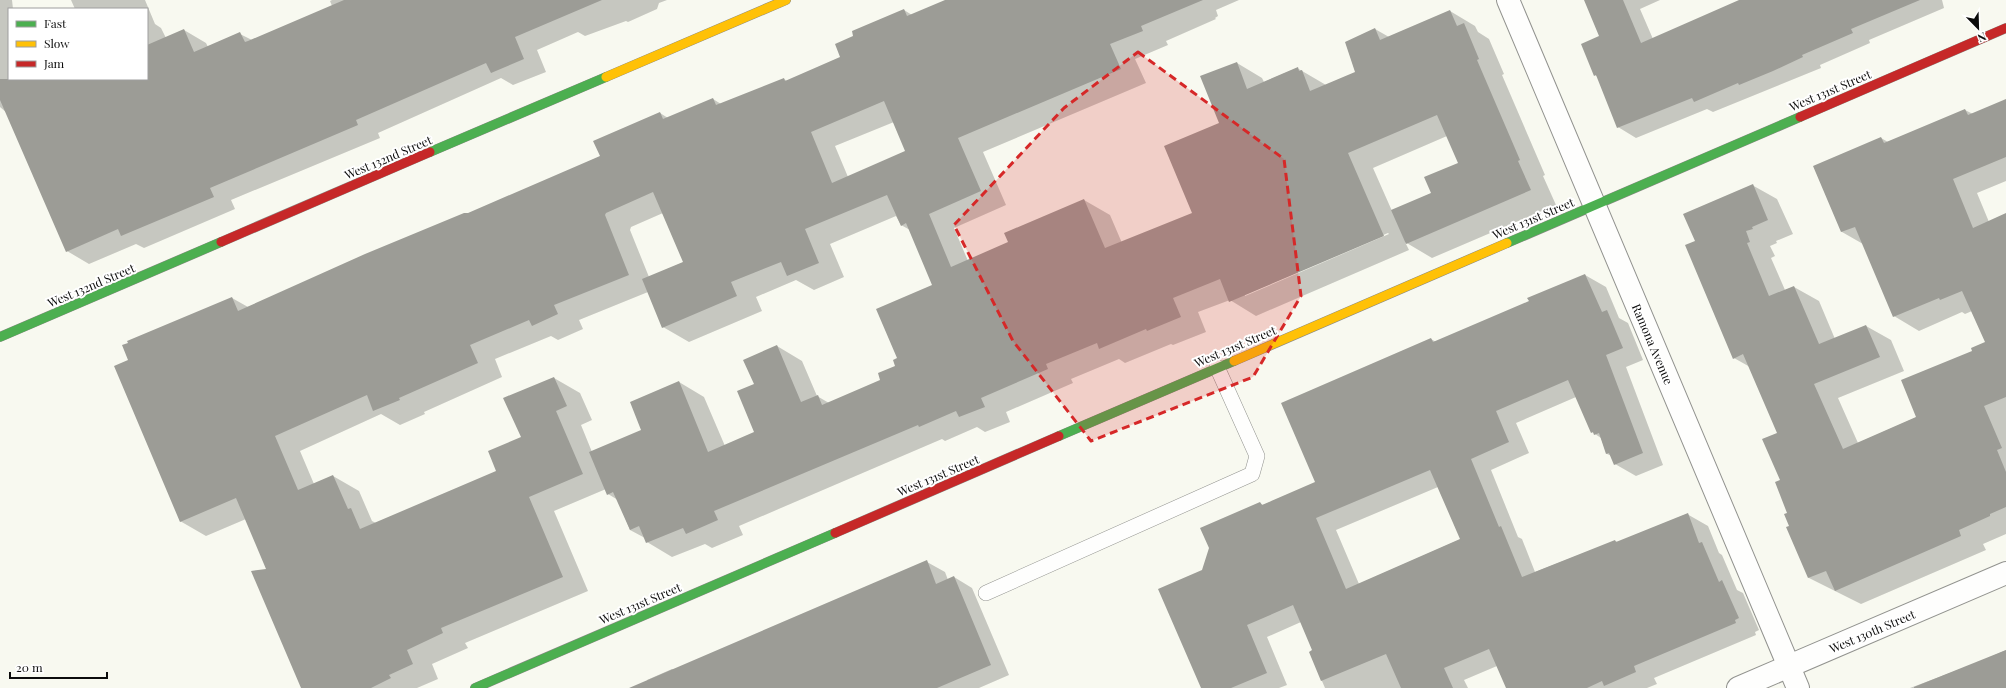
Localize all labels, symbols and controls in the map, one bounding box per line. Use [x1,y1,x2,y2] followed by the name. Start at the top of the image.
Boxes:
[8,8,148,80] legend
[1958,8,1998,48] north arrow
[44,15,67,31] text: Fast
[1975,29,1989,46] text: N
[44,35,70,51] text: Slow
[43,55,65,71] text: Jam
[1786,65,1874,115] street label: West 131st Street
[341,131,435,183] street label: West 132nd Street
[1489,193,1577,243] street label: West 131st Street
[44,259,138,311] street label: West 132nd Street
[1629,301,1677,387] street label: Ramona Avenue
[1191,321,1279,371] street label: West 131st Street
[894,450,982,500] street label: West 131st Street
[596,578,684,628] street label: West 131st Street
[1826,605,1918,657] street label: West 130th Street
[10,654,107,680] scale bar
[16,659,43,675] text: 20 m

